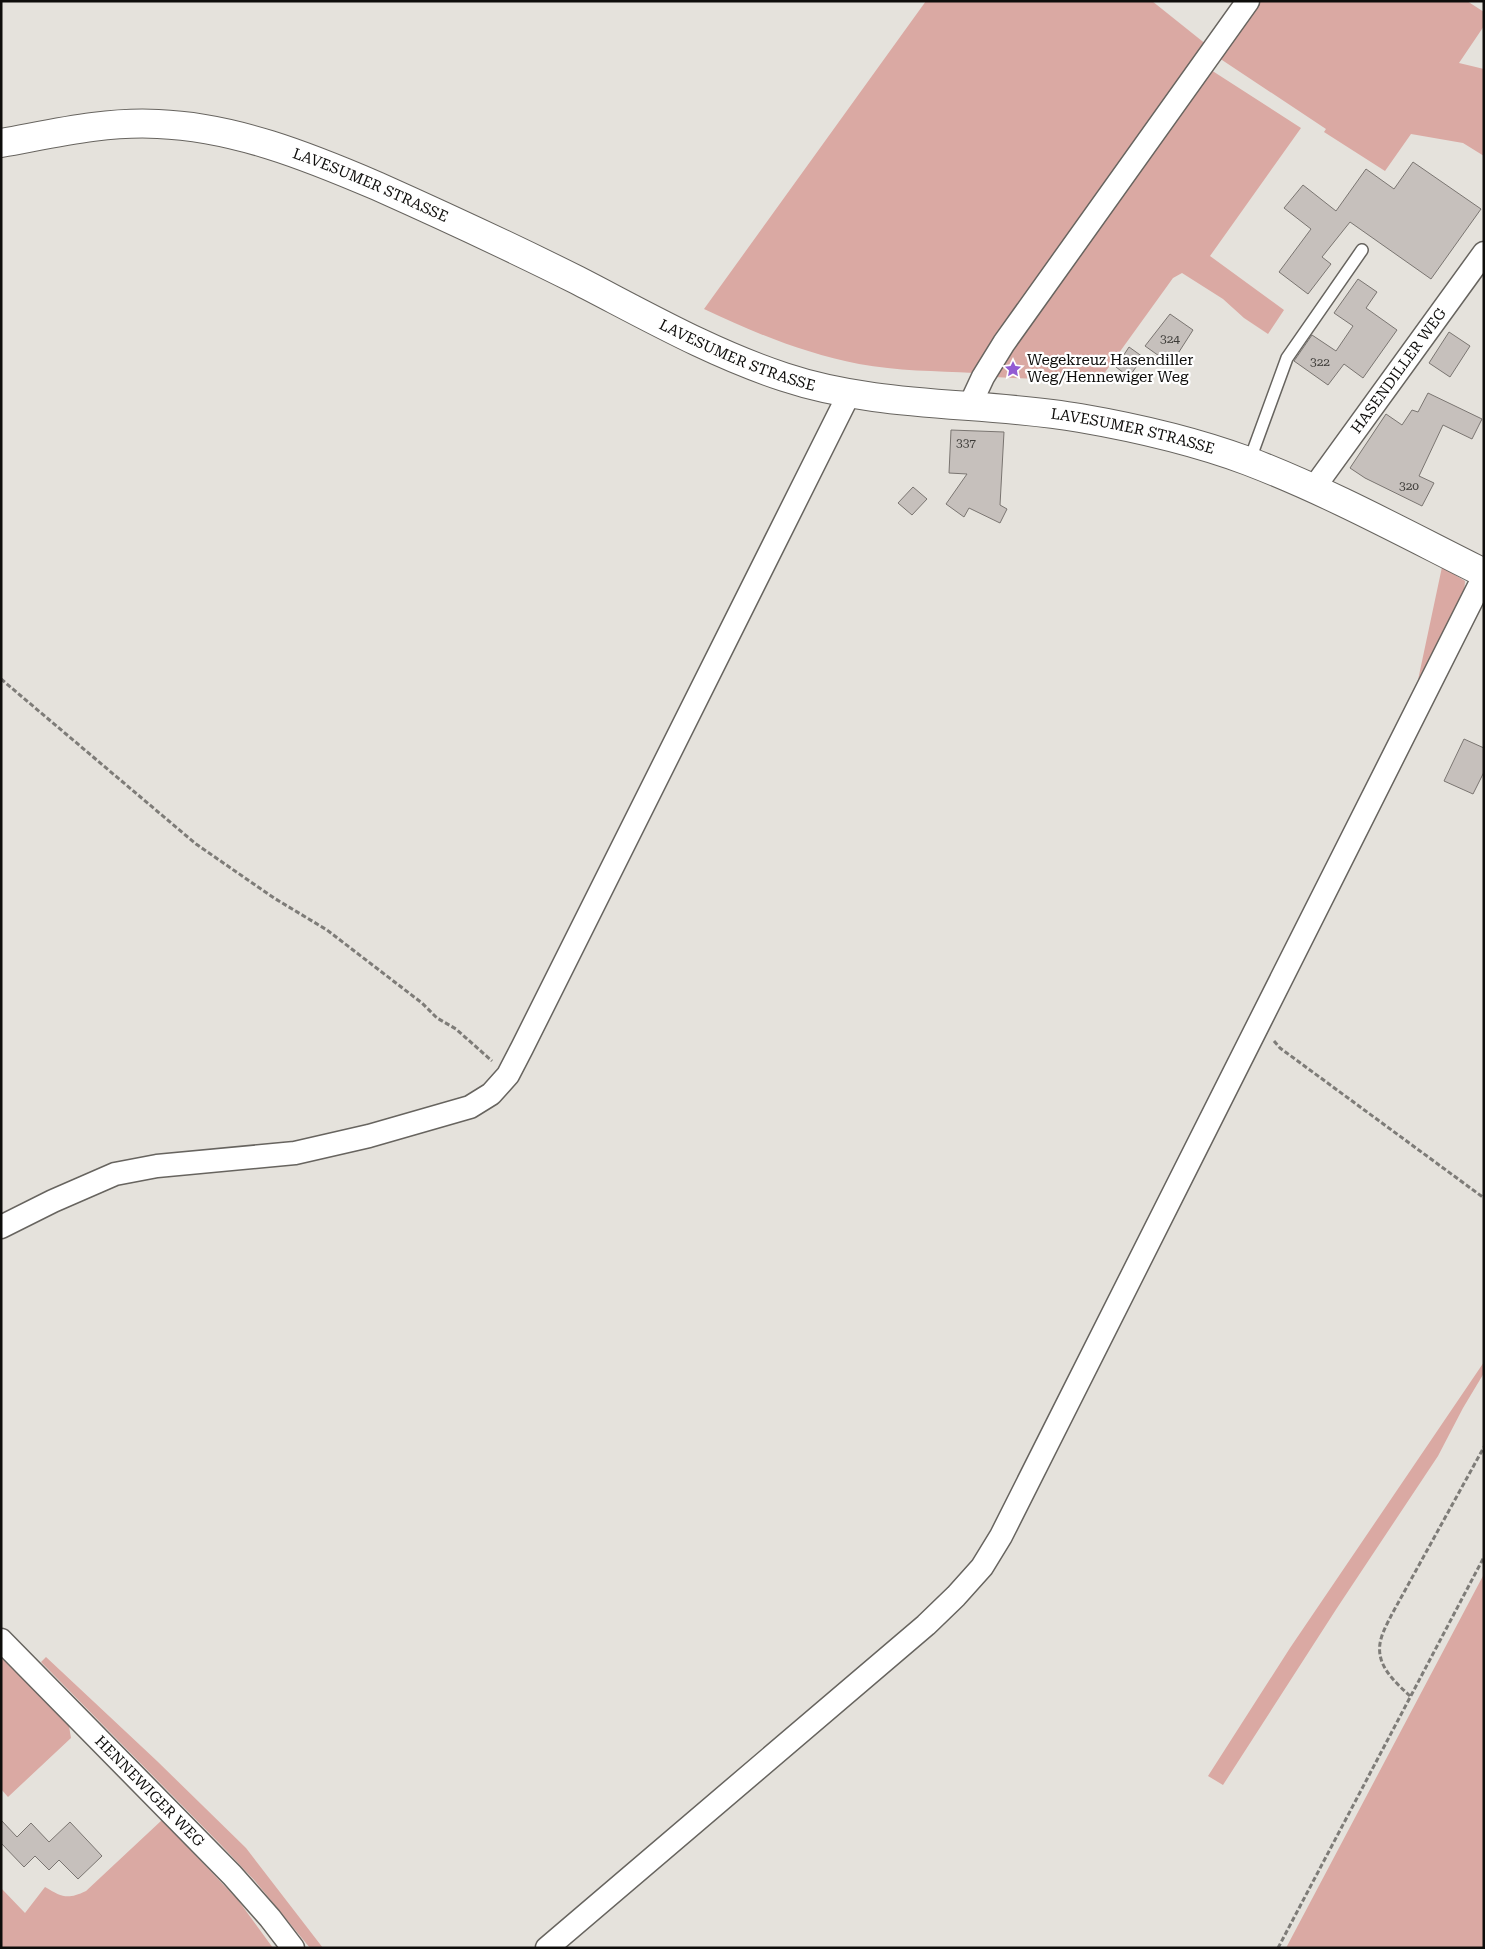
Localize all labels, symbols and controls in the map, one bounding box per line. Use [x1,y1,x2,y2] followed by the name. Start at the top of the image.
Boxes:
[290,144,451,226] street label: LAVESUMER STRASSE
[1347,304,1450,437] street label: HASENDILLER WEG
[656,315,817,395] street label: LAVESUMER STRASSE
[1160,332,1180,346] house number: 324
[1027,351,1193,386] place label: Wegekreuz Hasendiller Weg/Hennewiger Weg
[1310,355,1330,369] house number: 322
[1003,359,1023,379] place icon: Wegekreuz Hasendiller Weg/Hennewiger Weg
[1050,405,1217,458] street label: LAVESUMER STRASSE
[956,436,976,450] house number: 337
[1399,479,1419,493] house number: 320
[91,1732,208,1851] street label: HENNEWIGER WEG

